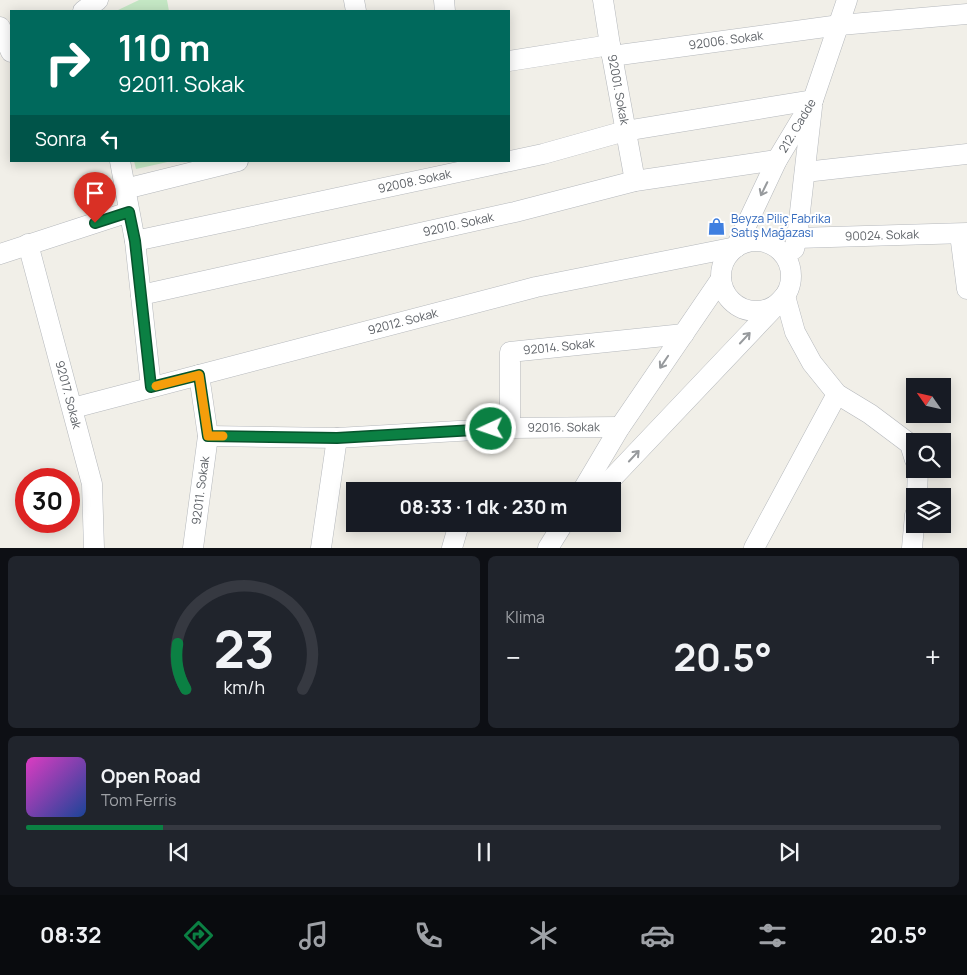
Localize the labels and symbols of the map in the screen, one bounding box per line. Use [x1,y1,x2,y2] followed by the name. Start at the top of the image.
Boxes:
[688,26,765,53] street label: 92006. Sokak
[604,53,634,127] street label: 92001. Sokak
[774,95,820,156] street label: 212. Cadde
[376,165,454,197] street label: 92008. Sokak
[74,172,116,223] pin
[759,181,768,196] one-way arrow
[421,208,496,240] street label: 92010. Sokak
[731,210,831,241] place label: Beyza Piliç Fabrika Satış Mağazası
[707,216,727,236] shop icon: Beyza Piliç Fabrika Satış Mağazası
[845,225,920,245] street label: 90024. Sokak
[366,304,441,339] street label: 92012. Sokak
[739,331,751,344] one-way arrow
[522,334,596,359] street label: 92014. Sokak
[659,355,669,369] one-way arrow
[51,359,86,432] street label: 92017. Sokak
[906,378,951,422] north arrow
[464,402,516,454] position arrow
[527,418,601,436] street label: 92016. Sokak
[628,449,640,462] one-way arrow
[187,454,213,526] street label: 92011. Sokak
[15,468,80,533] speed limit sign: 30

